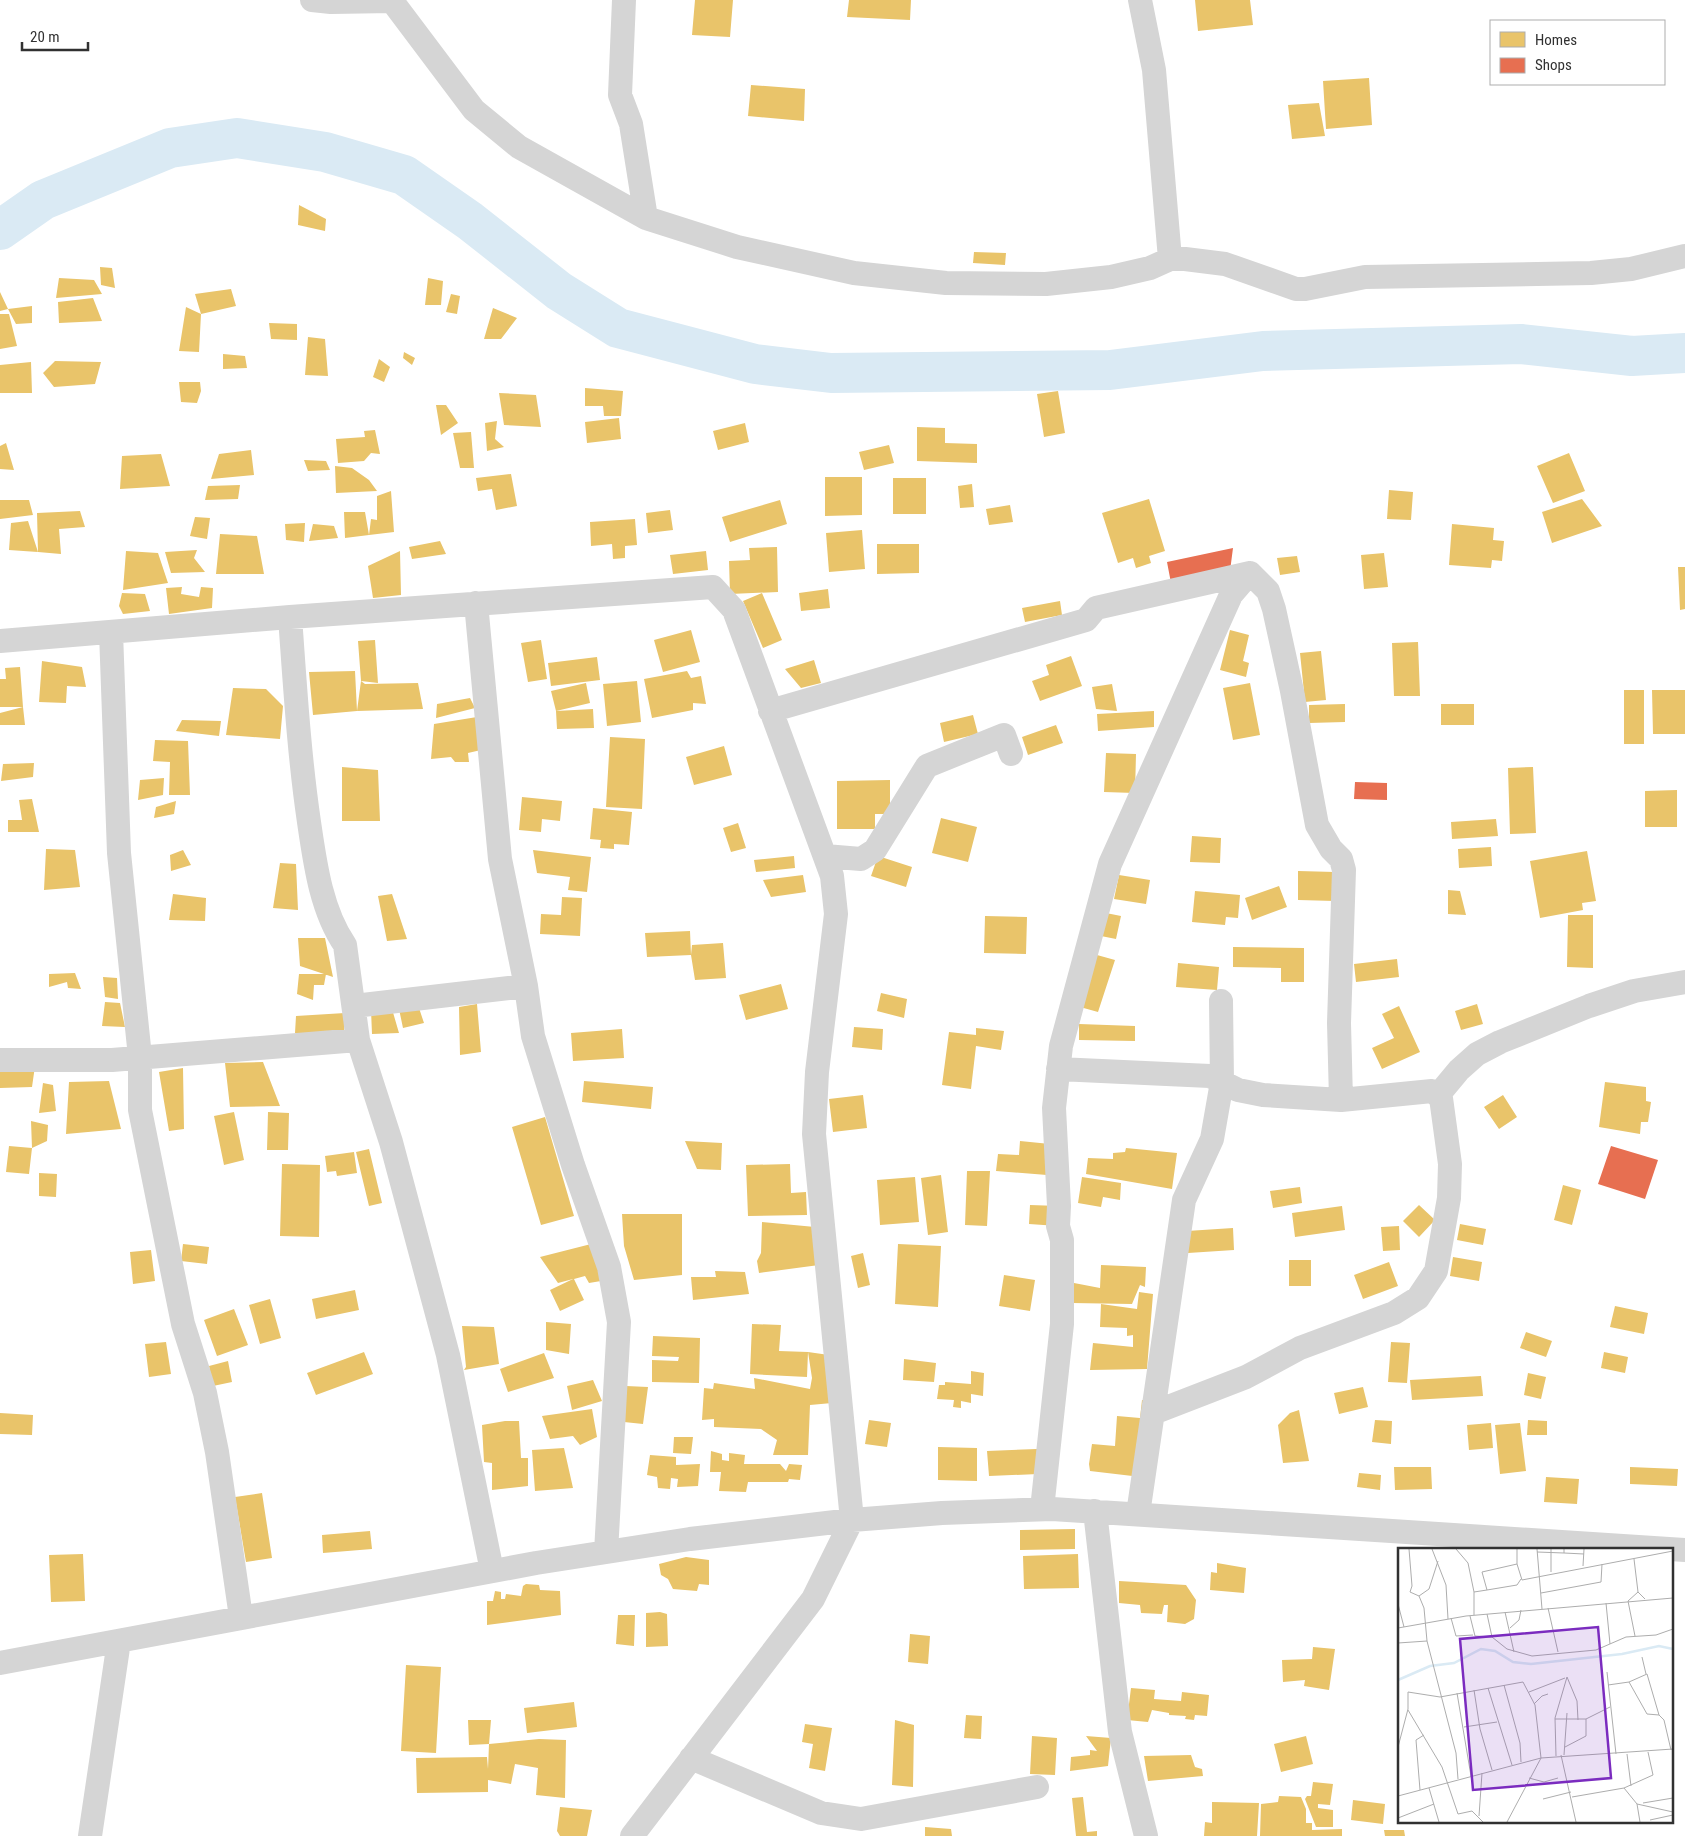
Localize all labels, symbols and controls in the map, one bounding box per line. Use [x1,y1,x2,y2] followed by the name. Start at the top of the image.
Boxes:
[22,20,89,52] scale bar
[1490,20,1665,85] legend
[30,28,60,46] text: 20 m
[1535,31,1577,49] text: Homes
[1535,56,1572,74] text: Shops
[1398,1548,1672,1824] inset map

